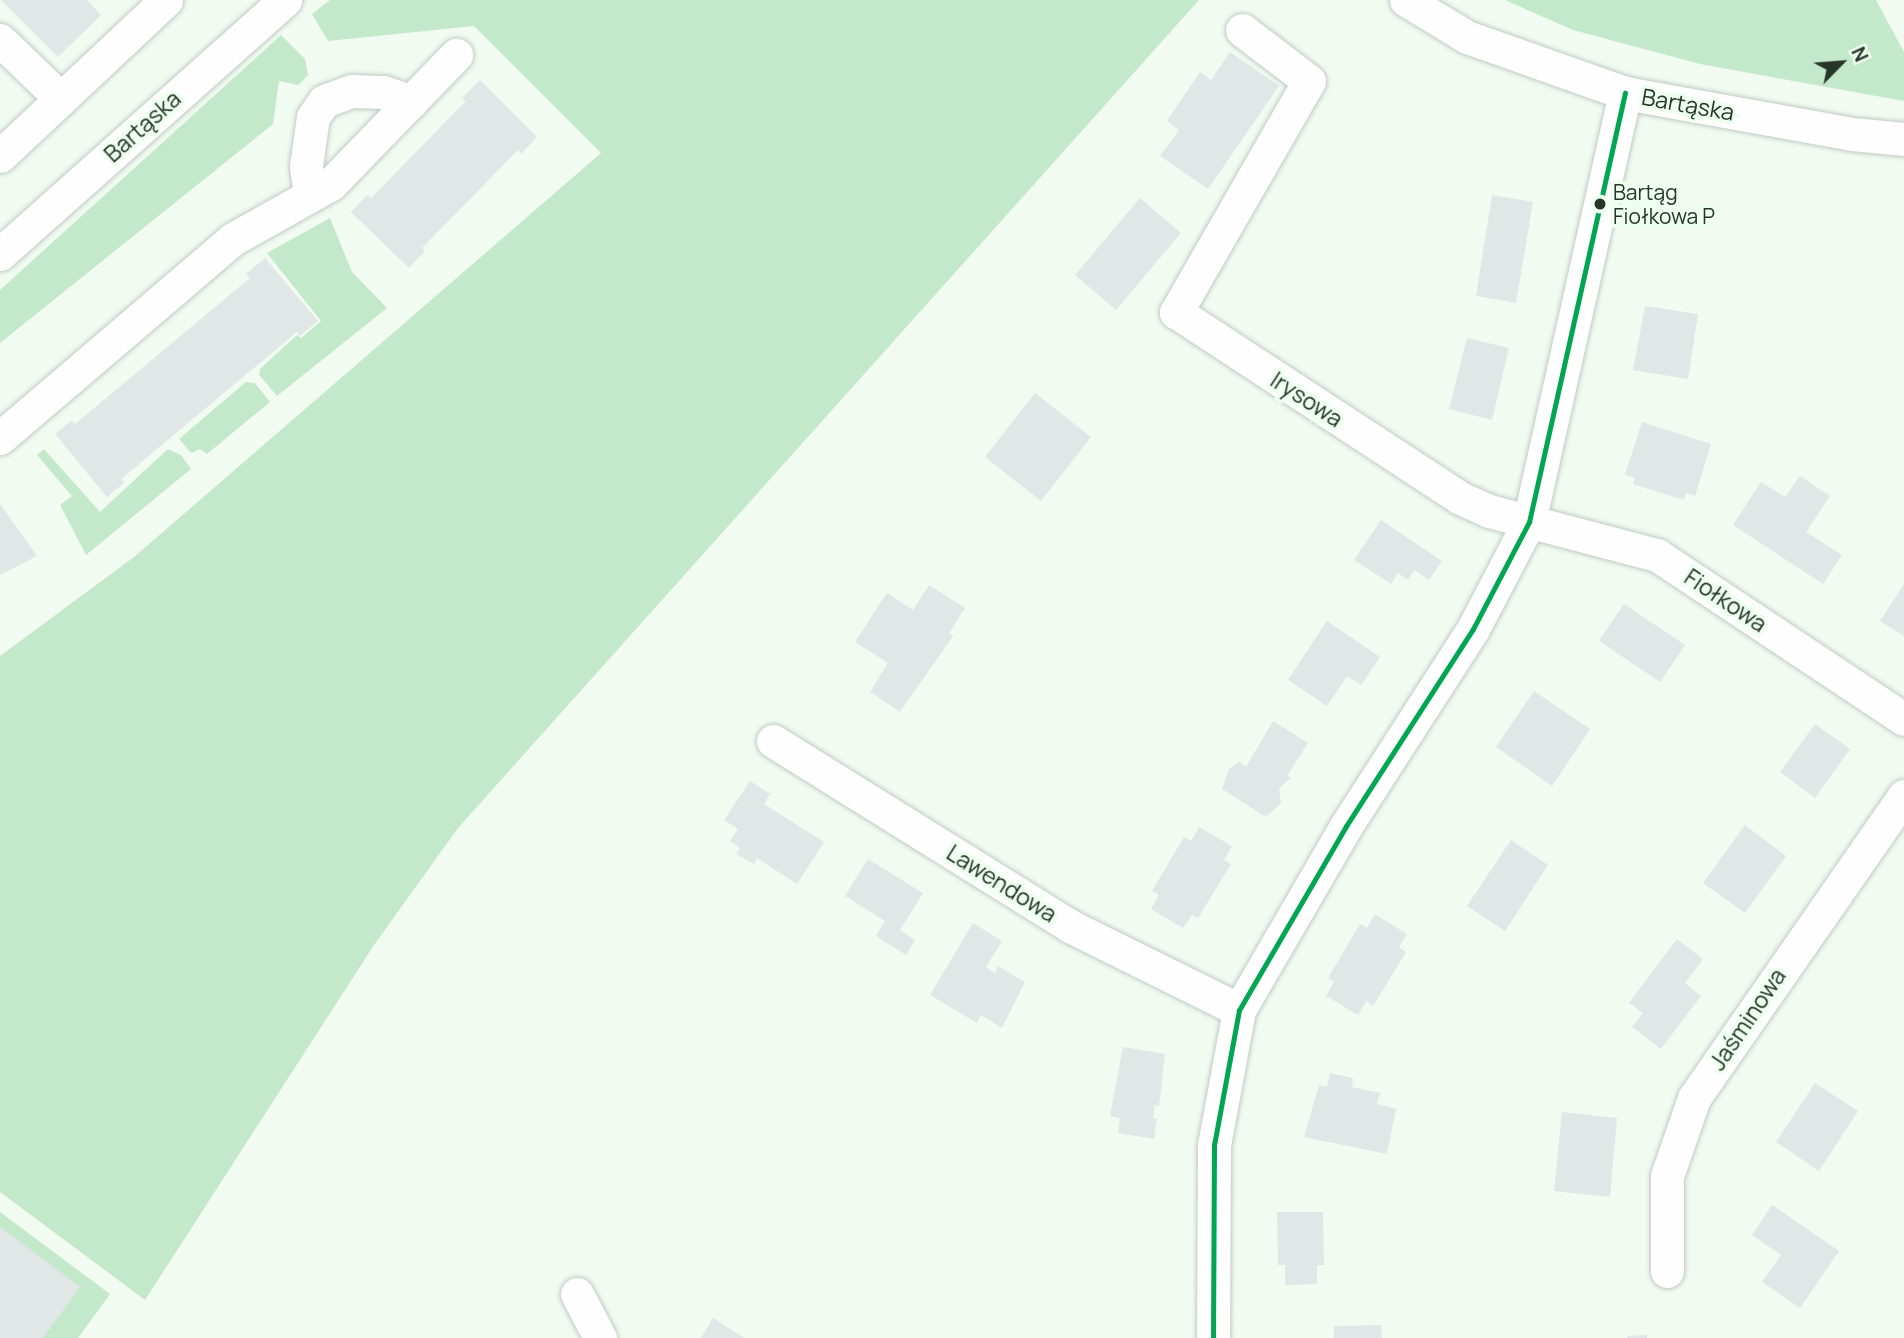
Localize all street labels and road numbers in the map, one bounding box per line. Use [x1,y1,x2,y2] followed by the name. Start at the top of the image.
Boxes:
[1640,82,1736,126] street label: Bartąska
[98,84,186,168] street label: Bartąska
[1266,365,1348,433] street label: Irysowa
[1680,562,1772,638] street label: Fiołkowa
[942,838,1062,928] street label: Lawendowa
[1703,963,1791,1075] street label: Jaśminowa

